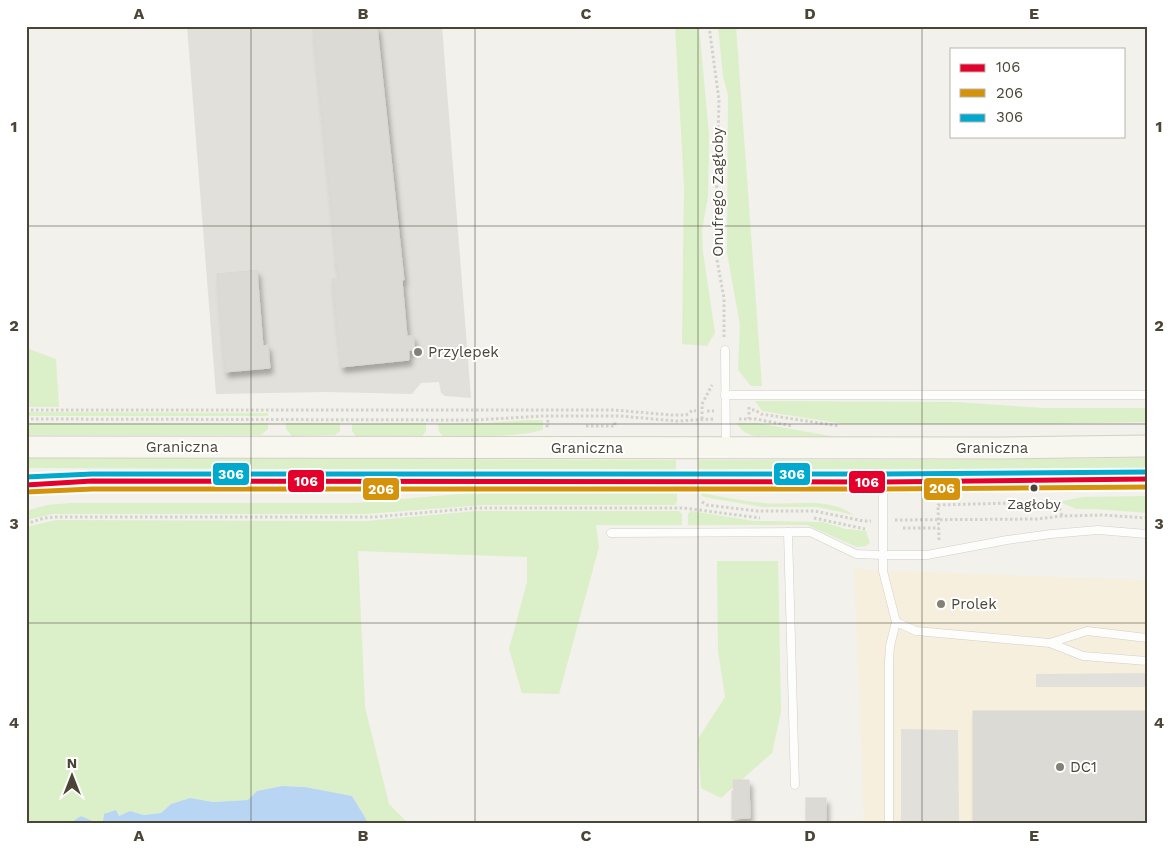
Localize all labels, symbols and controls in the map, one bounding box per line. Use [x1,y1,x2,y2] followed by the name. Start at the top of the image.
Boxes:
[134,4,145,23] text: A
[358,4,369,23] text: B
[581,4,592,23] text: C
[804,4,816,23] text: D
[1029,4,1039,23] text: E
[950,48,1126,138] legend
[996,58,1020,76] text: 106
[996,84,1023,102] text: 206
[996,108,1023,126] text: 306
[11,117,17,136] text: 1
[1156,117,1162,136] text: 1
[709,127,727,257] street label: Onufrego Zagłoby
[9,316,19,335] text: 2
[1154,316,1164,335] text: 2
[428,343,499,361] place label: Przylepek
[412,346,424,358] marker: Przylepek
[146,438,219,456] street label: Graniczna
[551,439,624,457] street label: Graniczna
[956,439,1029,457] street label: Graniczna
[212,462,250,486] line badge: 306
[773,462,811,486] line badge: 306
[218,466,244,482] text: 306
[779,466,805,482] text: 306
[287,469,325,493] line badge: 106
[848,470,886,494] line badge: 106
[294,473,318,489] text: 106
[855,474,879,490] text: 106
[362,477,400,501] line badge: 206
[923,477,961,501] line badge: 206
[929,480,955,496] text: 206
[368,481,394,497] text: 206
[1029,483,1039,493] marker: Zagłoby
[1007,496,1062,512] place label: Zagłoby
[9,514,19,533] text: 3
[1154,514,1164,533] text: 3
[951,595,997,613] place label: Prolek
[935,598,947,610] marker: Prolek
[9,713,19,732] text: 4
[1154,713,1164,732] text: 4
[48,752,98,802] north arrow
[67,755,77,771] text: N
[1070,758,1097,776] place label: DC1
[1054,761,1066,773] marker: DC1
[134,826,145,845] text: A
[358,826,369,845] text: B
[581,826,592,845] text: C
[804,826,816,845] text: D
[1029,826,1039,845] text: E

